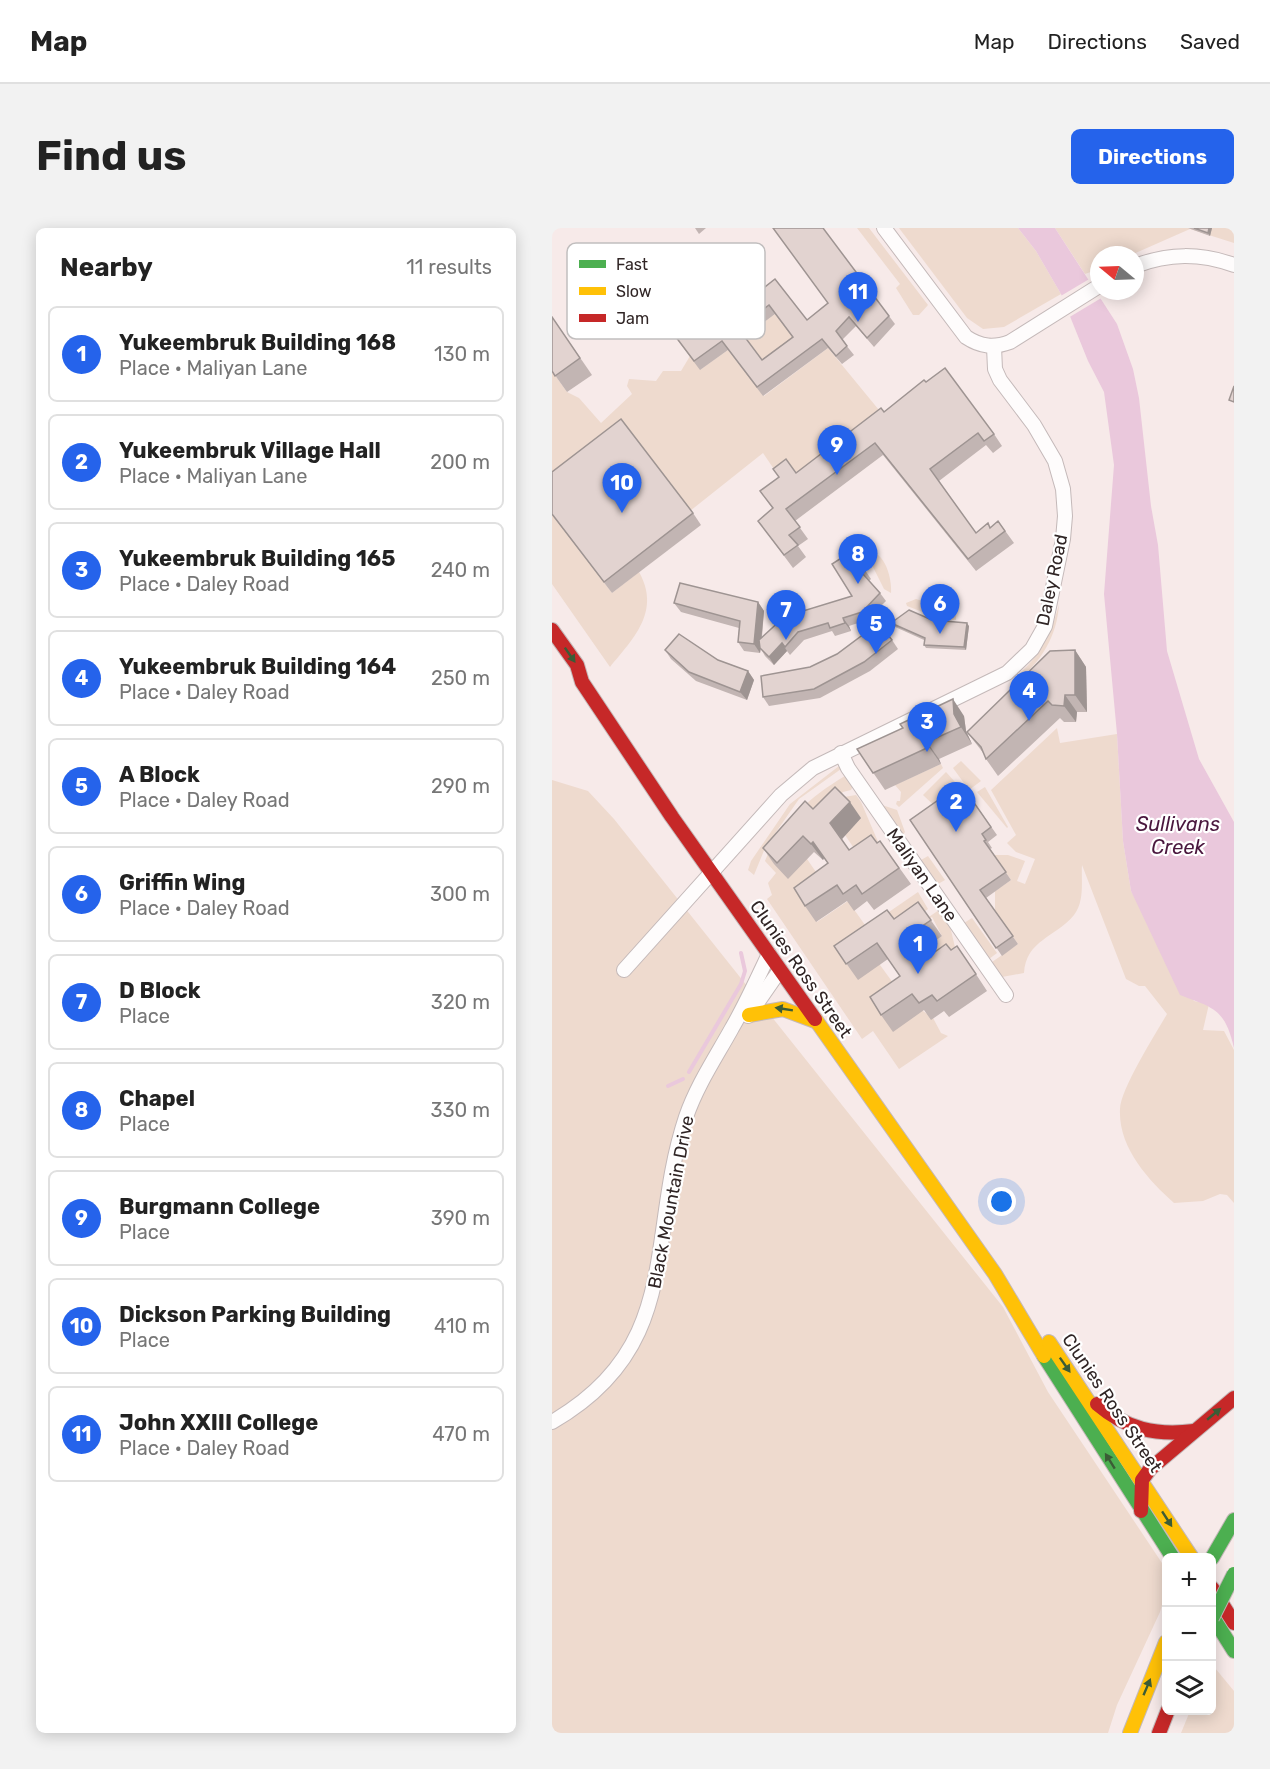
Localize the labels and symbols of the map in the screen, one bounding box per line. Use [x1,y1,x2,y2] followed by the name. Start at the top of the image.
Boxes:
[567,243,765,339] legend
[1090,246,1144,300] north arrow
[616,255,648,274] text: Fast
[838,272,878,322] pin: 11
[616,282,652,301] text: Slow
[616,309,649,328] text: Jam
[818,426,856,475] pin: 9
[602,464,642,513] pin: 10
[1032,532,1072,628] street label: Daley Road
[838,534,878,584] pin: 8
[920,584,960,634] pin: 6
[766,590,806,640] pin: 7
[856,604,896,654] pin: 5
[564,646,576,662] one-way arrow
[1010,672,1048,721] pin: 4
[908,702,946,752] pin: 3
[936,782,976,832] pin: 2
[1136,812,1220,859] water label: Sullivans Creek
[882,824,962,926] street label: Maliyan Lane
[745,896,857,1042] street label: Clunies Ross Street
[898,924,938,974] pin: 1
[774,1005,793,1014] one-way arrow
[643,1114,699,1290] street label: Black Mountain Drive
[987,1187,1016,1216] your location
[1057,1329,1167,1477] street label: Clunies Ross Street
[1059,1357,1071,1373] one-way arrow
[1206,1408,1222,1421] one-way arrow
[1104,1453,1115,1469] one-way arrow
[1161,1511,1172,1527] one-way arrow
[1143,1678,1152,1696] one-way arrow

